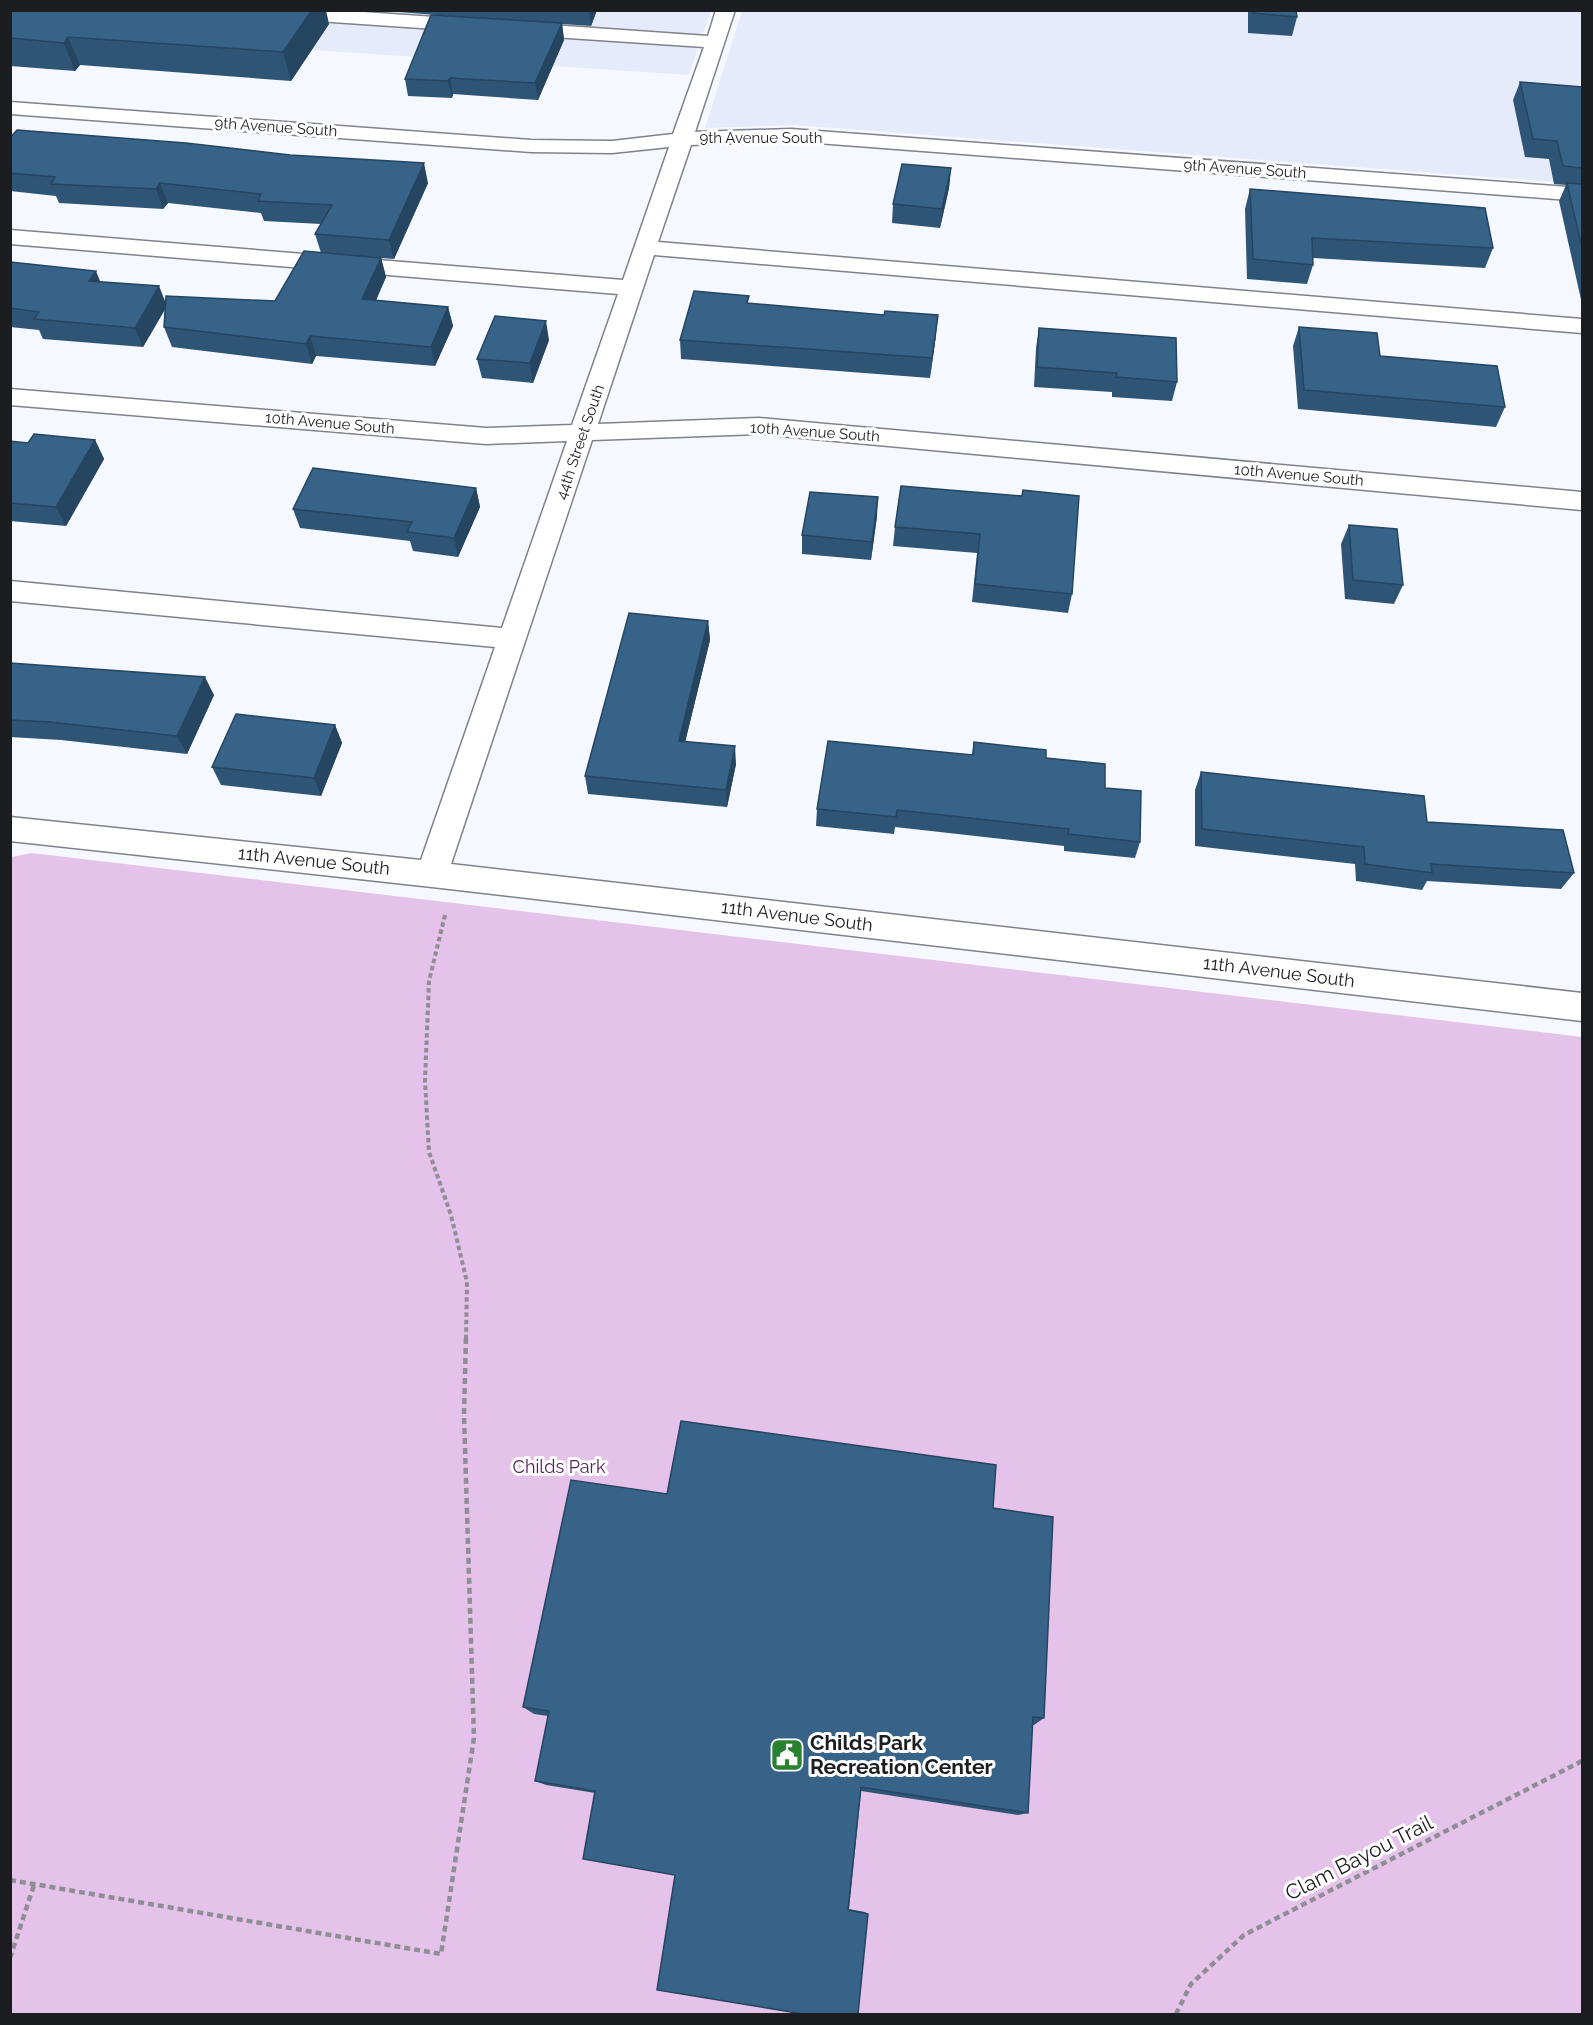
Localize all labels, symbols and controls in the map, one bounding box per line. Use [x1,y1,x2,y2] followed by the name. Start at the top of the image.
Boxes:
[214,114,338,140] street label: 9th Avenue South
[699,129,823,147] street label: 9th Avenue South
[1183,156,1307,182] street label: 9th Avenue South
[552,382,608,502] street label: 44th Street South
[265,408,395,438] street label: 10th Avenue South
[750,418,880,446] street label: 10th Avenue South
[1234,460,1364,490] street label: 10th Avenue South
[237,842,391,879] street label: 11th Avenue South
[720,896,874,935] street label: 11th Avenue South
[1202,952,1356,991] street label: 11th Avenue South
[513,1456,606,1477] park label: Childs Park
[810,1730,993,1779] place label: Childs Park Recreation Center
[769,1737,805,1773] public building icon: Childs Park Recreation Center
[1281,1810,1437,1905] street label: Clam Bayou Trail

